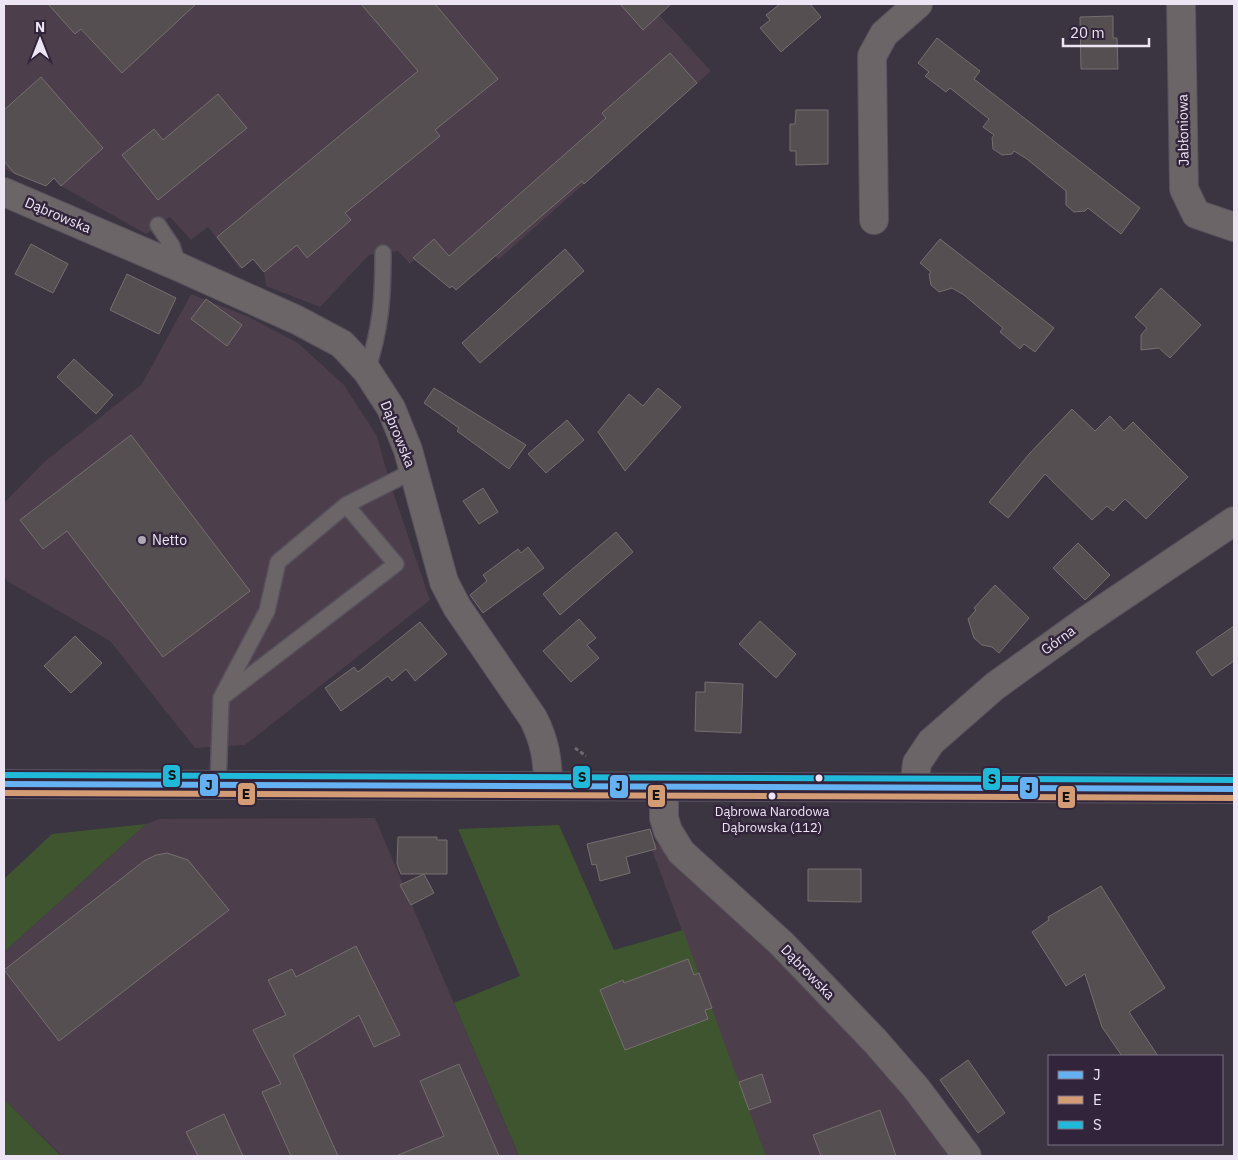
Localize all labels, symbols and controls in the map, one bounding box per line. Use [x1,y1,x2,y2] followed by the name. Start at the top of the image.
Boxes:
[15,15,65,65] north arrow
[1063,15,1149,47] scale bar
[35,18,45,36] text: N
[1070,23,1105,42] text: 20 m
[1173,93,1193,166] street label: Jabłoniowa
[22,193,94,237] street label: Dąbrowska
[377,398,420,470] street label: Dąbrowska
[152,531,187,549] place label: Netto
[136,534,148,546] marker: Netto
[1037,621,1079,658] street label: Górna
[162,764,181,788] line badge: S
[572,765,591,789] line badge: S
[168,766,177,784] text: S
[982,767,1001,791] line badge: S
[578,768,587,786] text: S
[988,770,997,788] text: S
[199,773,219,797] line badge: J
[814,773,824,783] unlabelled marker
[609,774,629,799] line badge: J
[205,776,213,794] text: J
[1019,776,1039,800] line badge: J
[615,777,623,795] text: J
[1025,779,1033,797] text: J
[237,782,256,806] line badge: E
[647,784,666,808] line badge: E
[242,785,250,803] text: E
[1057,785,1076,809] line badge: E
[652,786,660,804] text: E
[1062,788,1070,806] text: E
[767,791,777,801] marker: Dąbrowa Narodowa Dąbrowska (112)
[715,803,829,836] place label: Dąbrowa Narodowa Dąbrowska (112)
[777,941,839,1004] street label: Dąbrowska
[1048,1055,1223,1145] legend
[1093,1065,1101,1084] text: J
[1093,1090,1102,1109] text: E
[1093,1115,1102,1134] text: S

